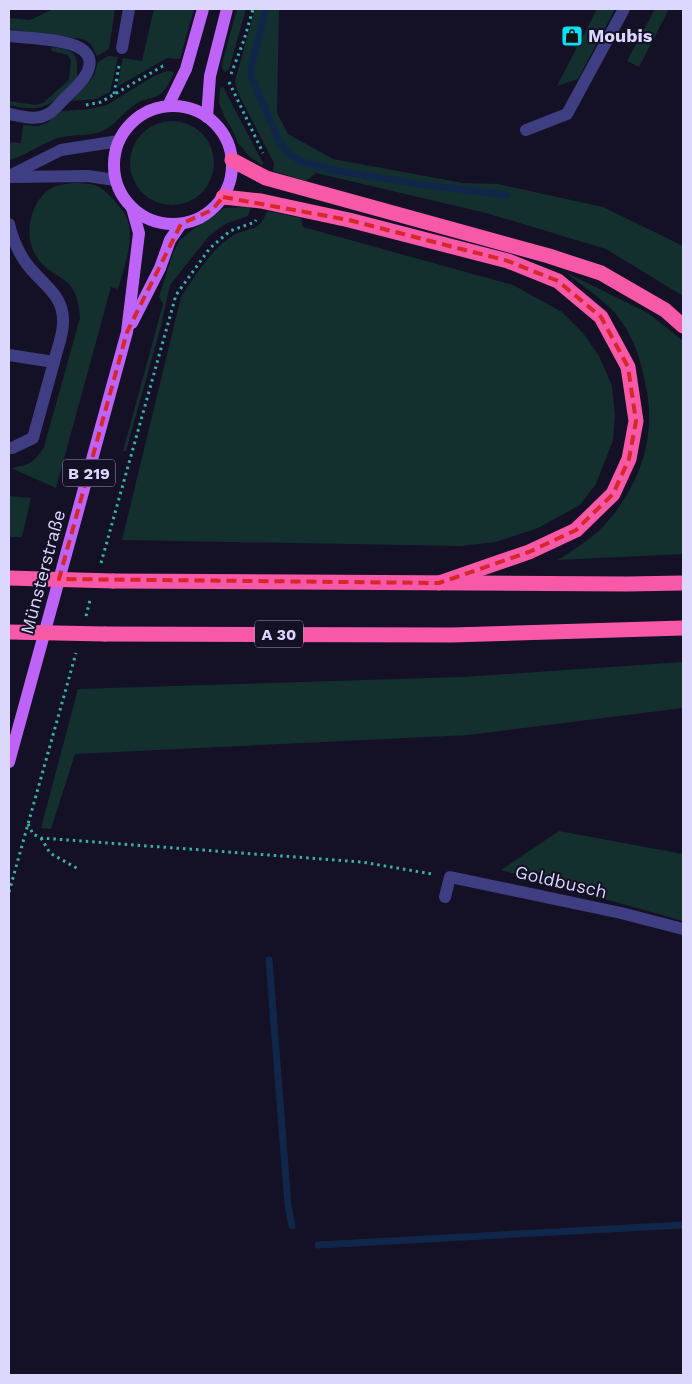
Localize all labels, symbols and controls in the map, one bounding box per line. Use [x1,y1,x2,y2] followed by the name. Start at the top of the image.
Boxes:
[560,24,584,48] shop icon: Moubis
[588,25,653,46] place label: Moubis
[63,459,115,486] road number: B 219
[16,507,69,636] street label: Münsterstraße
[255,620,303,648] road number: A 30
[513,861,609,902] street label: Goldbusch

